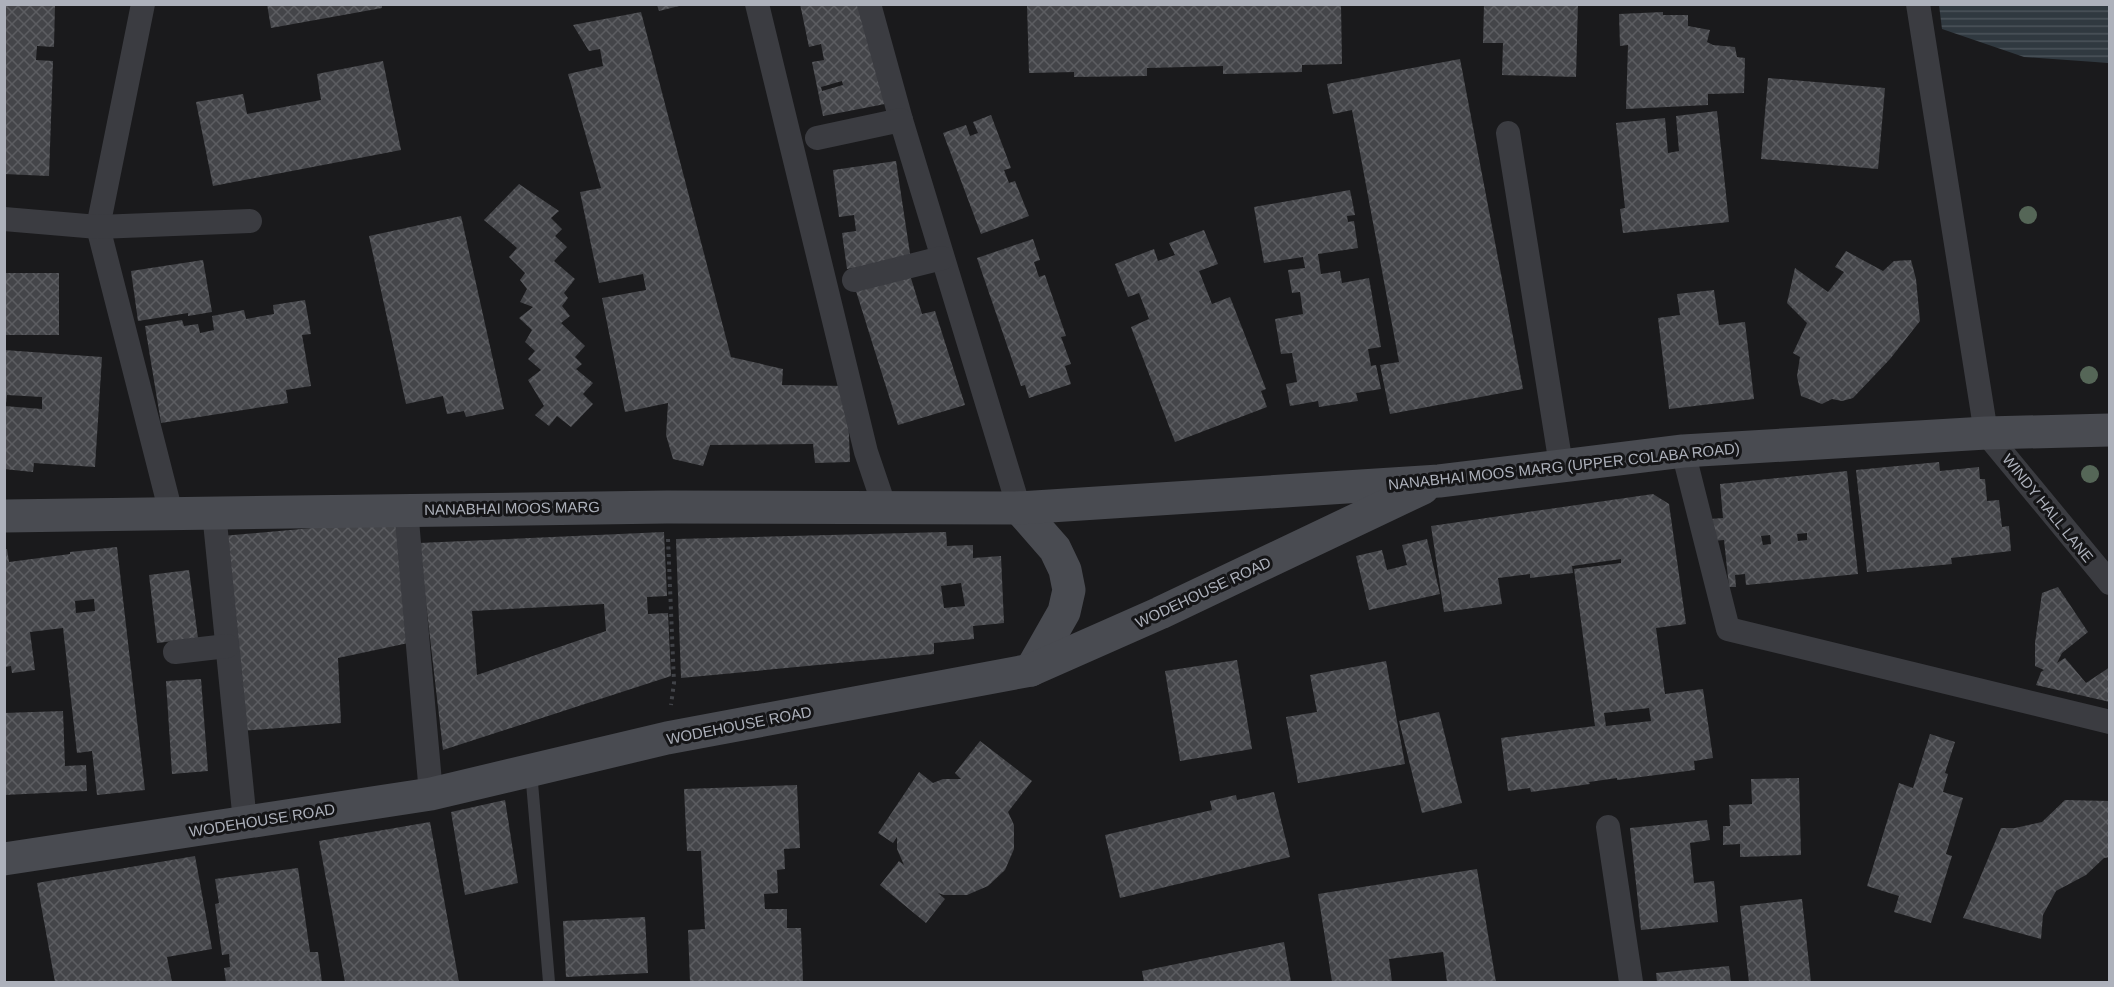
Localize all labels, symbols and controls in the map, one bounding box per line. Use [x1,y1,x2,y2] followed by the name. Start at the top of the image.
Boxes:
[1387,439,1741,493] street label: NANABHAI MOOS MARG (UPPER COLABA ROAD)
[1999,450,2097,566] street label: WINDY HALL LANE
[424,498,600,518] street label: NANABHAI MOOS MARG
[1133,553,1274,631] street label: WODEHOUSE ROAD
[665,703,813,747] street label: WODEHOUSE ROAD
[188,800,336,840] street label: WODEHOUSE ROAD

